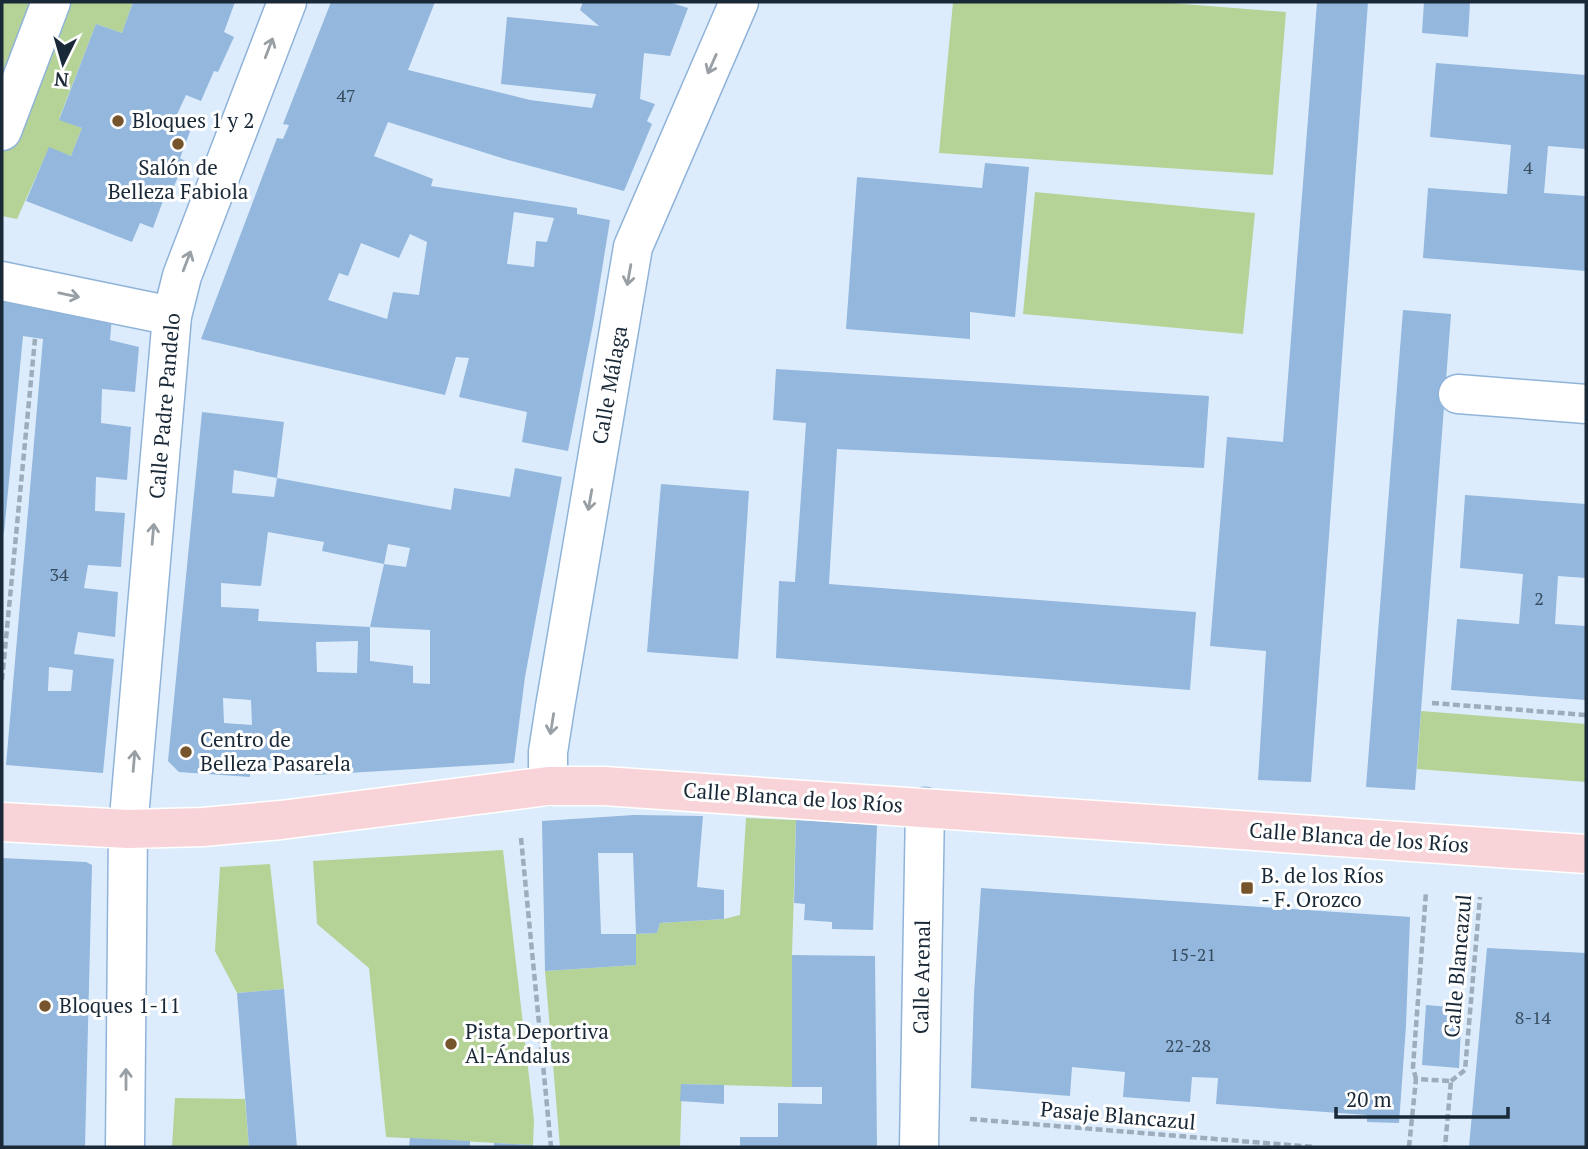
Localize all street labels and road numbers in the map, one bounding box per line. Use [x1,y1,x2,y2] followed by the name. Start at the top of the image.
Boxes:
[142,312,186,500] street label: Calle Padre Pandelo
[585,323,633,446] street label: Calle Málaga
[682,775,904,819] street label: Calle Blanca de los Ríos
[1248,815,1470,859] street label: Calle Blanca de los Ríos
[1437,893,1477,1039] street label: Calle Blancazul
[906,920,936,1034] street label: Calle Arenal
[1039,1094,1197,1136] street label: Pasaje Blancazul

